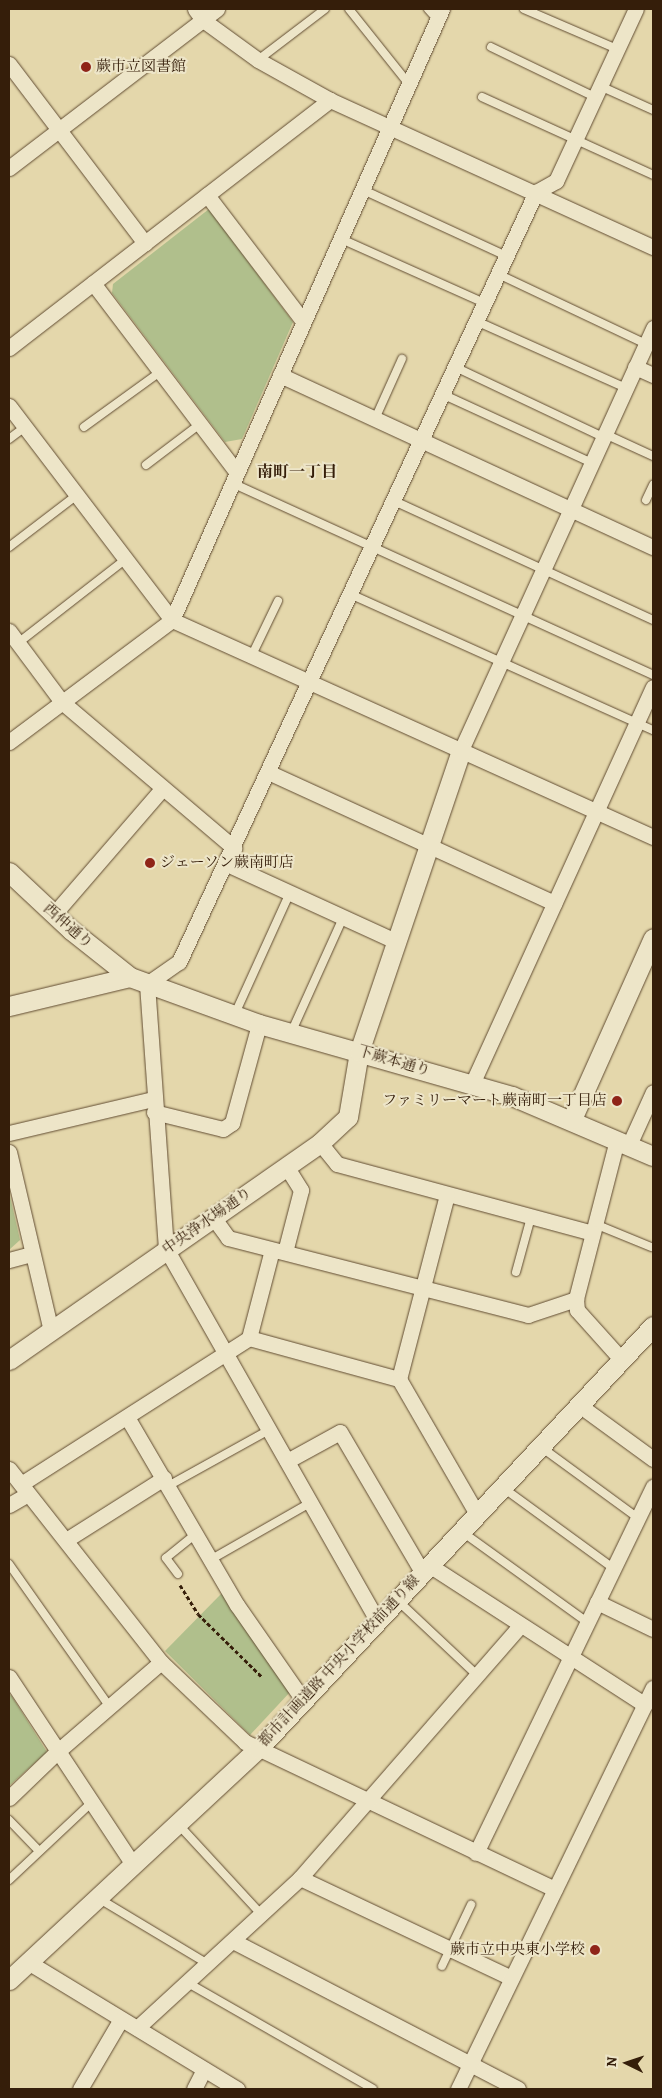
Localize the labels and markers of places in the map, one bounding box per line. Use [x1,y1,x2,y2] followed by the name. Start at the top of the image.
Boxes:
[96,58,186,76] place label: 蕨市立図書館
[80,61,92,73] marker: 蕨市立図書館
[160,854,295,872] place label: ジェーソン蕨南町店
[144,857,156,869] marker: ジェーソン蕨南町店
[382,1092,607,1110] place label: ファミリーマート蕨南町一丁目店
[611,1095,623,1107] marker: ファミリーマート蕨南町一丁目店
[450,1941,585,1959] place label: 蕨市立中央東小学校
[589,1944,601,1956] marker: 蕨市立中央東小学校

